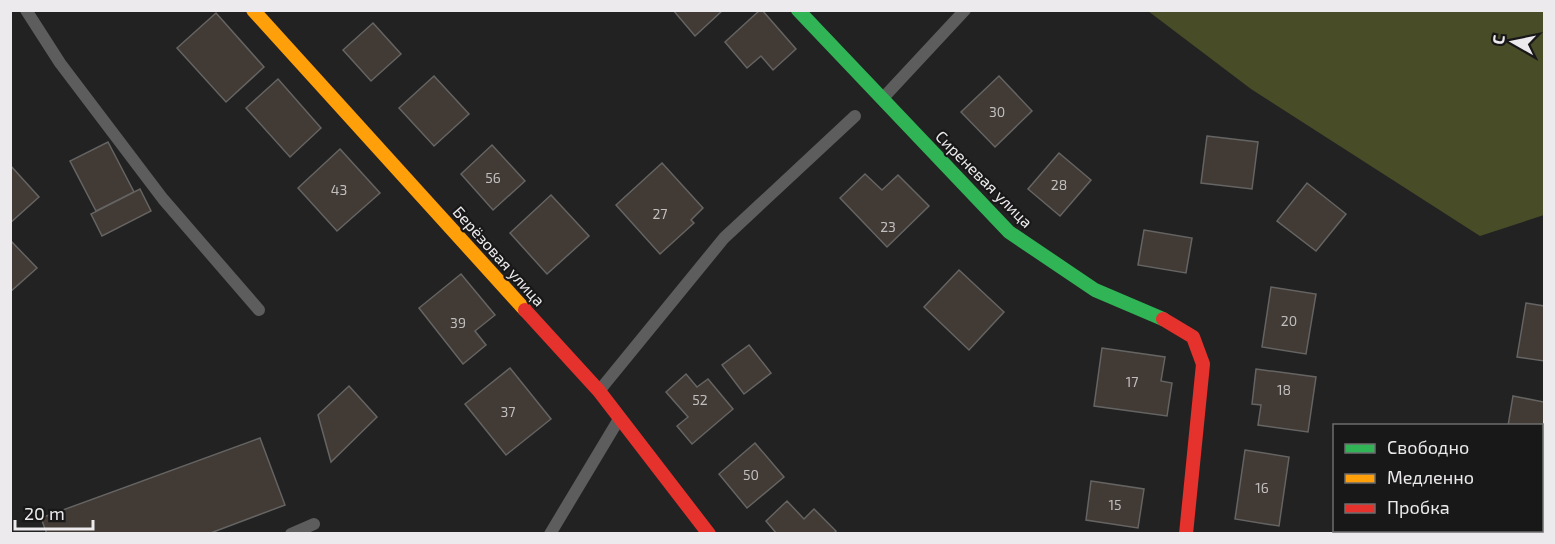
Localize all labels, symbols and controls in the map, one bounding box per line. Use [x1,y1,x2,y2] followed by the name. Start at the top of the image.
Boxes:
[1483,12,1543,72] north arrow
[1488,33,1508,46] text: С
[989,103,1005,120] house number: 30
[931,126,1037,232] street label: Сиреневая улица
[485,169,501,186] house number: 56
[1051,176,1067,193] house number: 28
[331,181,347,198] house number: 43
[449,202,549,310] street label: Берёзовая улица
[652,205,668,222] house number: 27
[880,218,896,235] house number: 23
[1281,312,1297,329] house number: 20
[450,314,466,331] house number: 39
[1126,373,1138,390] house number: 17
[1277,381,1291,398] house number: 18
[692,391,708,408] house number: 52
[501,403,515,420] house number: 37
[1333,424,1543,532] legend
[1387,436,1469,458] text: Свободно
[743,466,759,483] house number: 50
[1387,466,1474,488] text: Медленно
[1255,479,1269,496] house number: 16
[15,493,93,531] scale bar
[1108,496,1122,513] house number: 15
[1387,496,1450,518] text: Пробка
[24,502,65,524] text: 20 m

